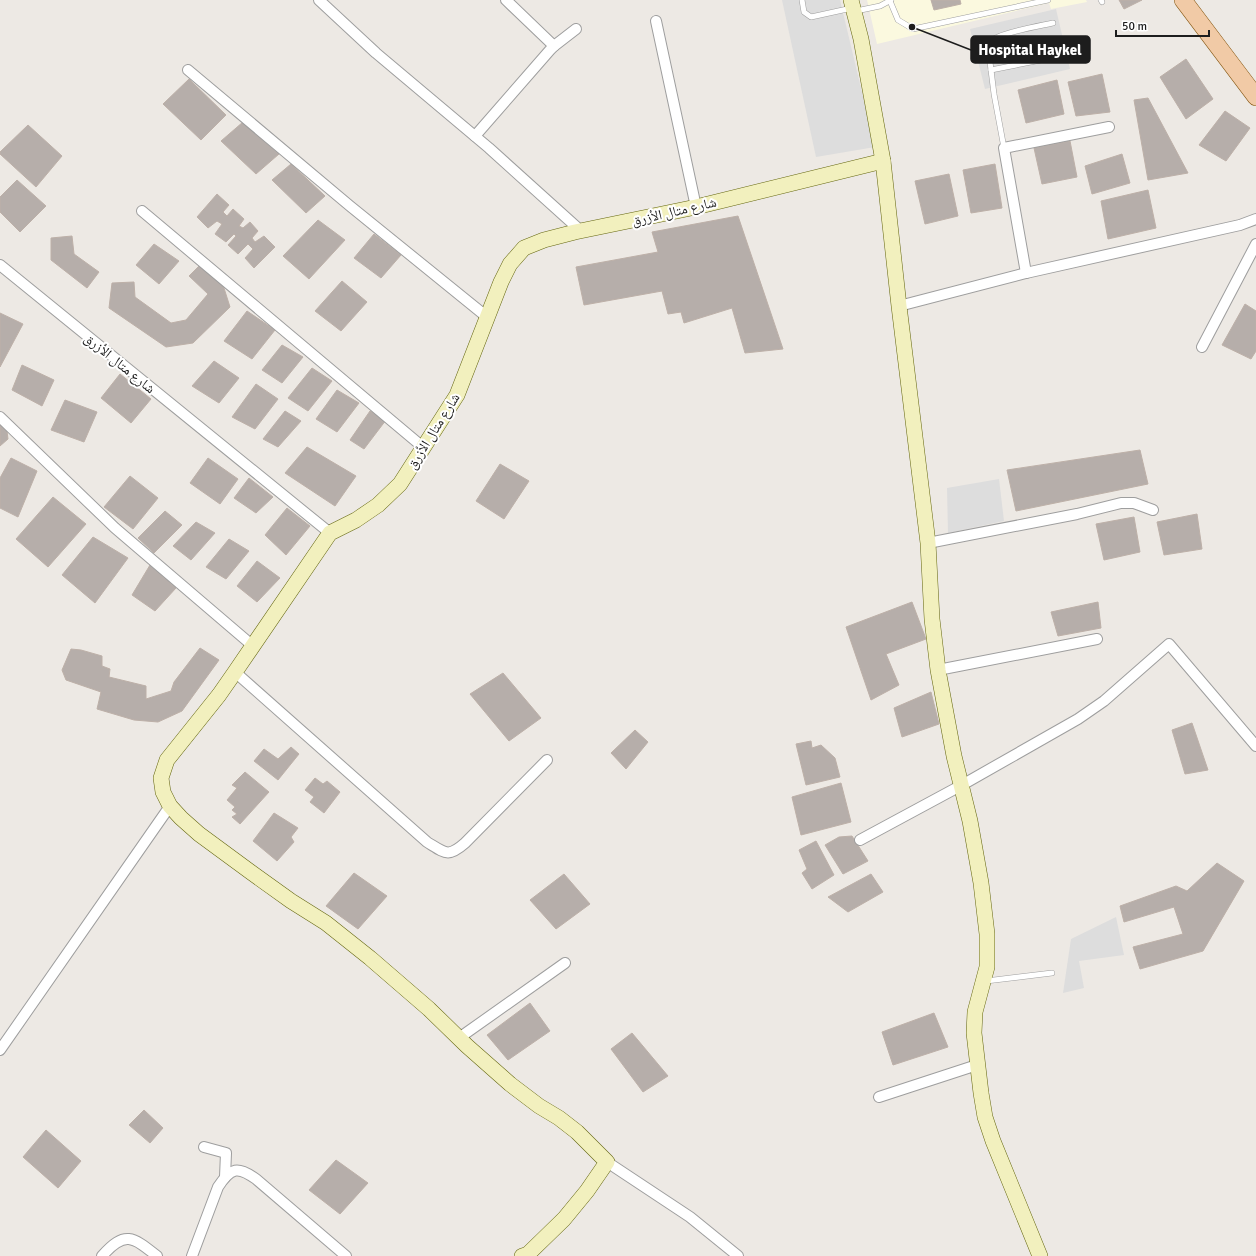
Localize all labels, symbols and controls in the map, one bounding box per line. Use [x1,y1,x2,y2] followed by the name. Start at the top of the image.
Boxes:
[1116,12,1209,38] scale bar
[1122,19,1147,34] text: 50 m
[971,36,1090,63] callout: Hospital Haykel
[978,41,1082,59] text: Hospital Haykel
[630,193,718,230] street label: شارع متال الأزرق
[80,330,159,398] street label: شارع متال الأزرق
[403,390,464,473] street label: شارع متال الأزرق

